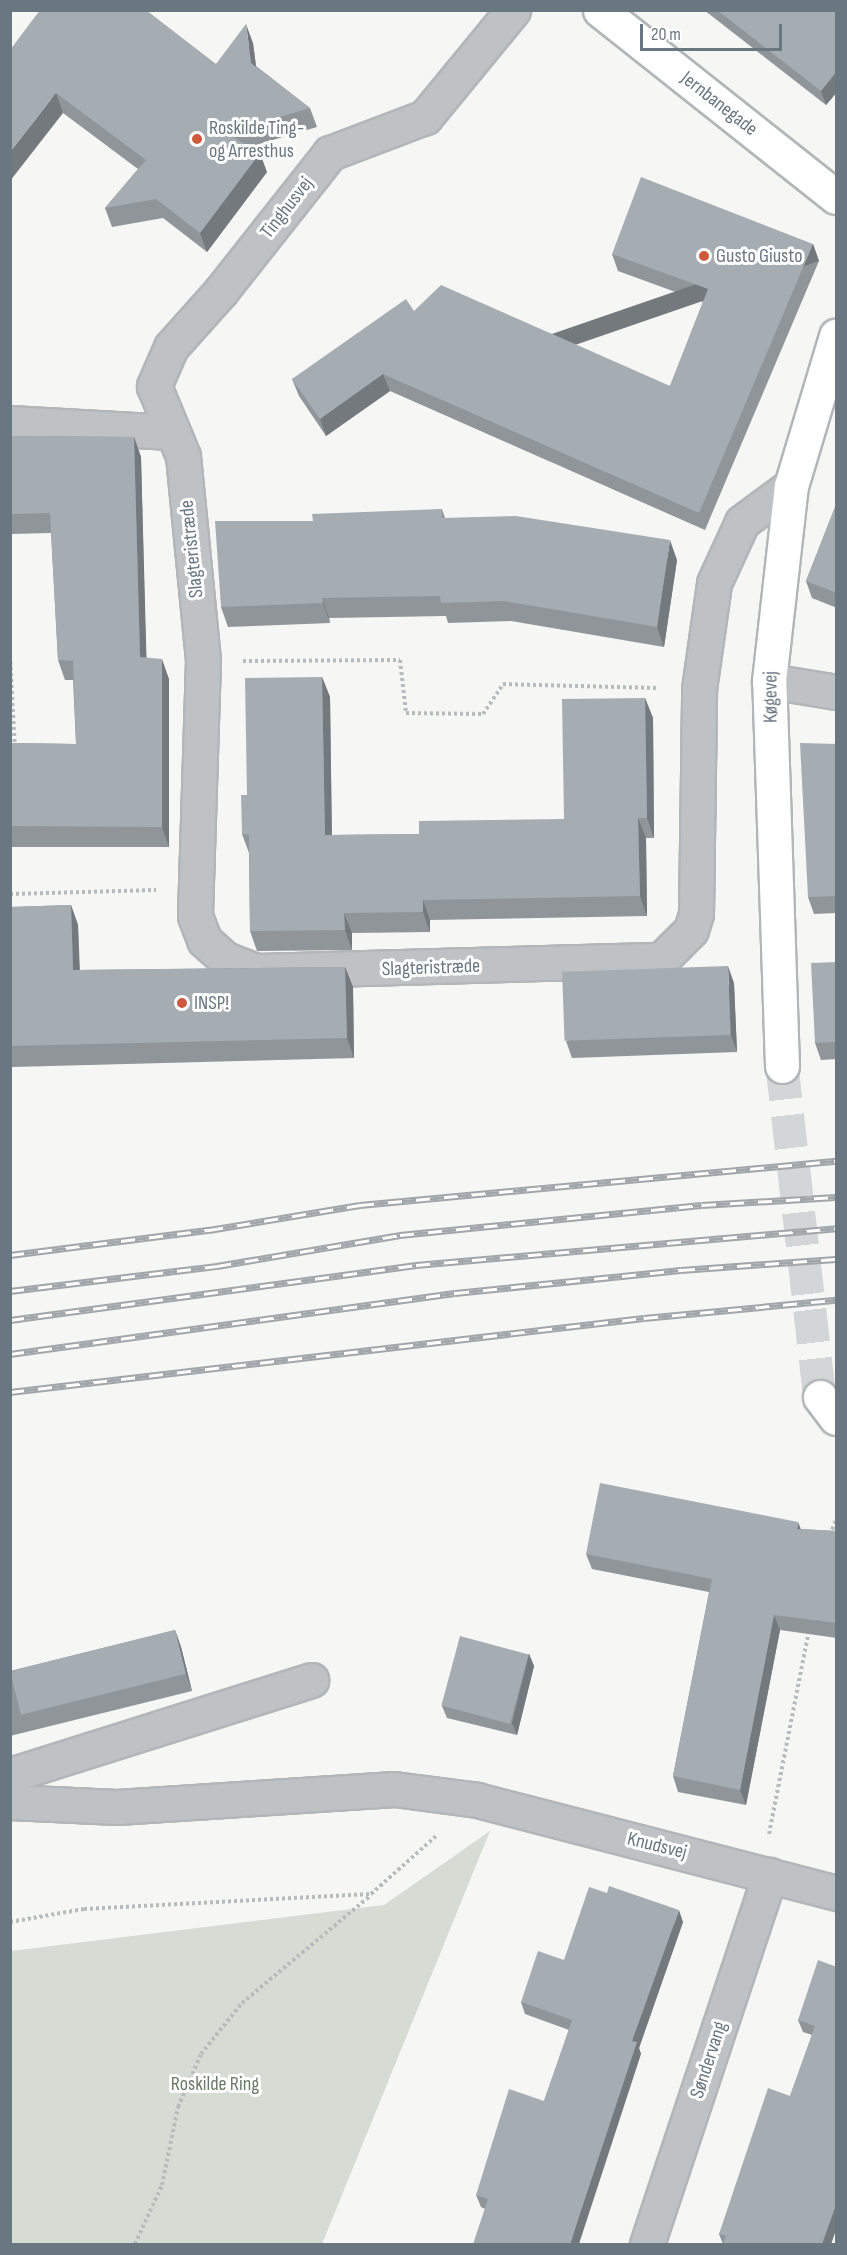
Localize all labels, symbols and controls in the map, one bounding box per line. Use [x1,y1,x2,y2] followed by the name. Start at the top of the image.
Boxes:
[643,12,786,50] scale bar
[651,24,681,45] text: 20 m
[676,67,762,141] street label: Jernbanegade
[209,116,304,163] place label: Roskilde Ting- og Arresthus
[190,132,204,146] marker: Roskilde Ting- og Arresthus
[255,172,319,244] street label: Tinghusvej
[716,244,802,268] place label: Gusto Giusto
[697,249,711,263] marker: Gusto Giusto
[175,499,209,599] street label: Slagteristræde
[759,671,783,723] street label: Køgevej
[381,954,481,982] street label: Slagteristræde
[194,991,229,1015] place label: INSP!
[175,996,189,1010] marker: INSP!
[625,1827,689,1865] street label: Knudsvej
[685,2019,733,2101] street label: Søndervang
[171,2072,259,2096] park label: Roskilde Ring

